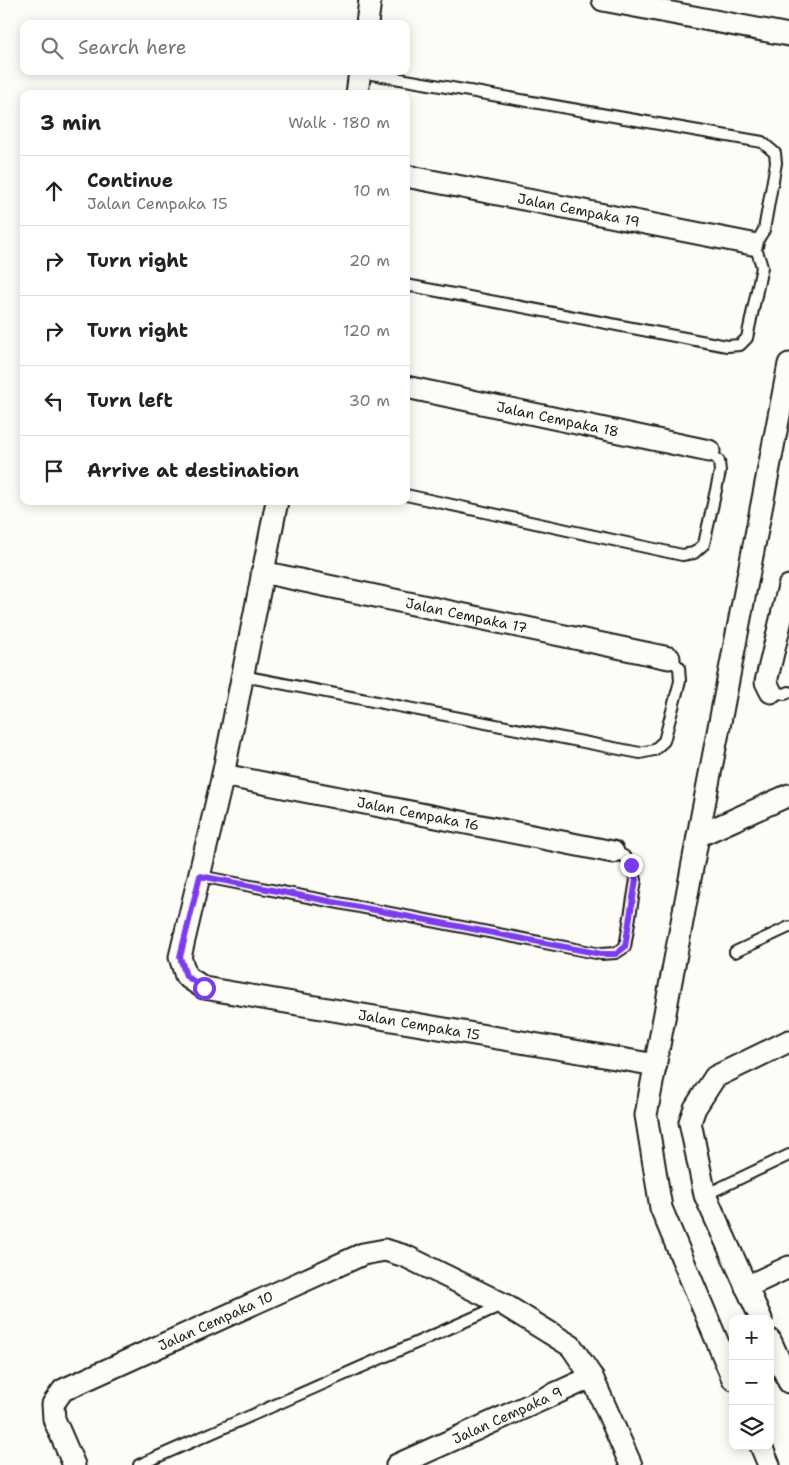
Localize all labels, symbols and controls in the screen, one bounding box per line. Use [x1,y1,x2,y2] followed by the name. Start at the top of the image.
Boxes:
[20,20,410,75] search box
[38,34,66,62] icon: search
[78,35,187,60] text: Search here
[40,109,101,137] text: 3 min
[288,112,390,133] text: Walk · 180 m
[87,168,173,193] text: Continue
[40,177,68,205] icon: ahead
[353,180,390,201] text: 10 m
[516,189,641,231] street label: Jalan Cempaka 19
[87,193,228,214] text: Jalan Cempaka 15
[40,247,68,275] icon: right
[87,248,188,273] text: Turn right
[349,250,390,271] text: 20 m
[40,317,68,345] icon: right
[87,318,188,343] text: Turn right
[343,320,390,341] text: 120 m
[40,387,68,415] icon: left
[87,388,173,413] text: Turn left
[349,390,390,411] text: 30 m
[495,397,620,441] street label: Jalan Cempaka 18
[40,457,68,485] icon: arrive
[87,458,299,483] text: Arrive at destination
[404,594,529,637] street label: Jalan Cempaka 17
[356,793,481,834] street label: Jalan Cempaka 16
[620,854,643,877] route end
[193,977,216,1000] route start
[357,1005,481,1044] street label: Jalan Cempaka 15
[155,1287,276,1355] street label: Jalan Cempaka 10
[729,1315,774,1450] map controls
[729,1315,774,1360] button: +
[729,1360,774,1405] button: −
[449,1383,565,1448] street label: Jalan Cempaka 9
[729,1405,774,1450] button: layers

